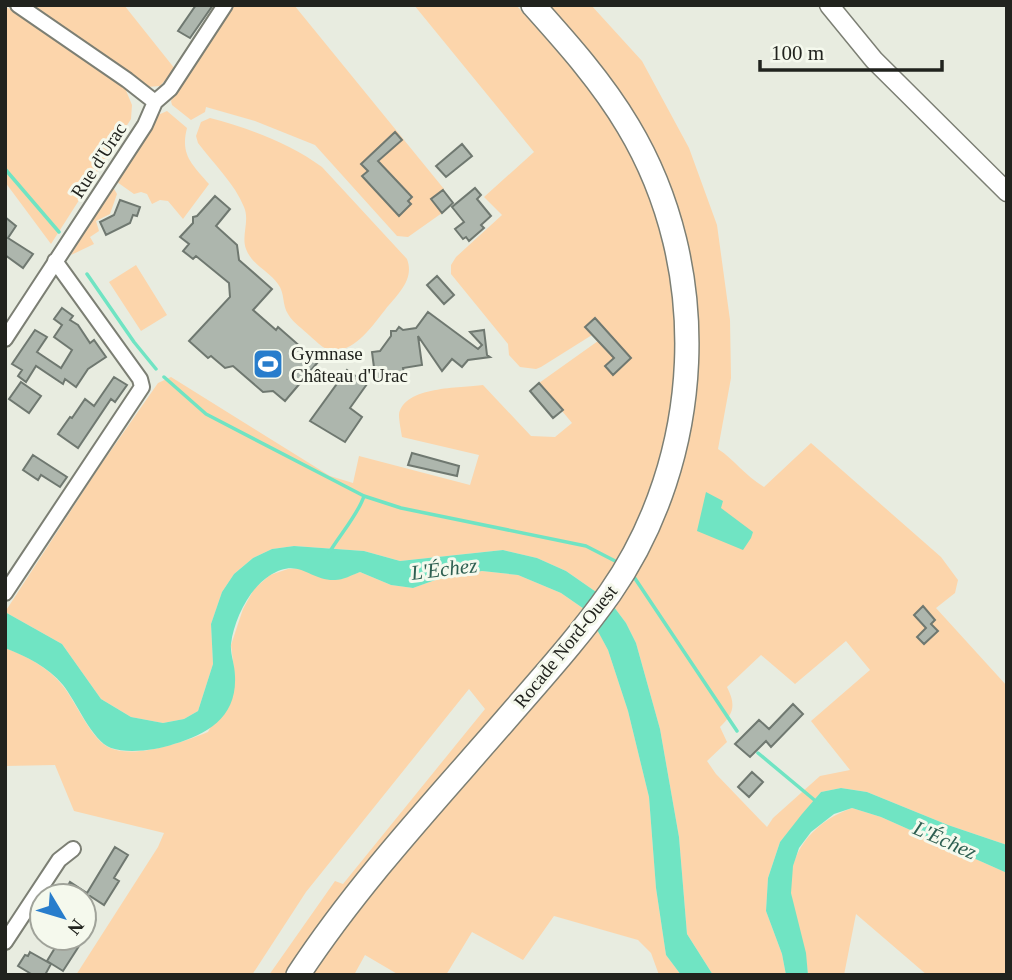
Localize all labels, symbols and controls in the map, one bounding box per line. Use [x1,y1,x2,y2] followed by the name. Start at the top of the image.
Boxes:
[760,28,942,72] scale bar
[771,41,824,65] text: 100 m
[66,119,130,202] street label: Rue d'Urac
[291,343,408,386] place label: Gymnase Château d'Urac
[251,347,285,381] sports icon: Gymnase Château d'Urac
[409,553,478,585] water label: L'Échez
[510,580,622,712] street label: Rocade Nord-Ouest
[909,815,980,864] water label: L'Échez
[28,882,98,952] north arrow
[63,915,89,939] text: N

